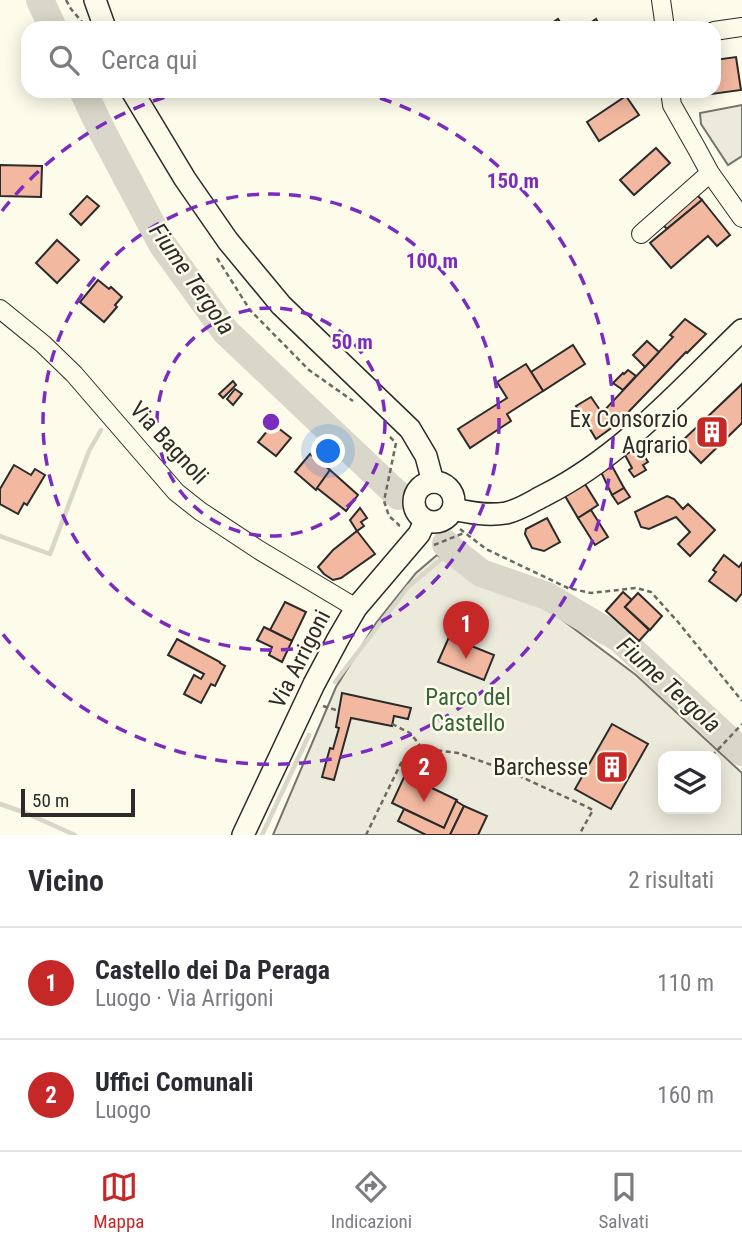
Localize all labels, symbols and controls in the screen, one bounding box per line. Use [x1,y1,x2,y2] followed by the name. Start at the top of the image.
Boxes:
[21,21,721,98] search box
[45,41,83,79] icon: search
[101,45,198,75] text: Cerca qui
[487,169,539,193] text: 150 m
[143,218,241,340] water label: Fiume Tergola
[406,249,458,273] text: 100 m
[331,330,373,354] text: 50 m
[124,396,214,490] street label: Via Bagnoli
[570,406,688,459] place label: Ex Consorzio Agrario
[259,410,283,434] centre of rings
[693,413,731,451] building icon: Ex Consorzio Agrario
[311,434,345,468] your location
[443,601,489,659] pin: 1
[264,605,336,713] street label: Via Arrigoni
[611,631,727,739] water label: Fiume Tergola
[425,684,511,737] park label: Parco del Castello
[401,744,447,802] pin: 2
[593,748,631,786] building icon: Barchesse
[658,751,721,814] map controls
[658,751,721,814] button: layers
[493,754,588,781] place label: Barchesse
[21,786,135,818] scale bar
[32,789,69,812] text: 50 m
[28,863,104,898] text: Vicino
[628,867,714,894] text: 2 risultati
[95,955,330,985] text: Castello dei Da Peraga
[45,970,57,997] text: 1
[657,970,714,997] text: 110 m
[95,985,274,1012] text: Luogo · Via Arrigoni
[95,1067,254,1097] text: Uffici Comunali
[45,1082,57,1109] text: 2
[657,1082,714,1109] text: 160 m
[95,1097,151,1124] text: Luogo
[93,1168,144,1233] tab: Mappa
[331,1168,412,1233] tab: Indicazioni
[598,1168,649,1233] tab: Salvati

